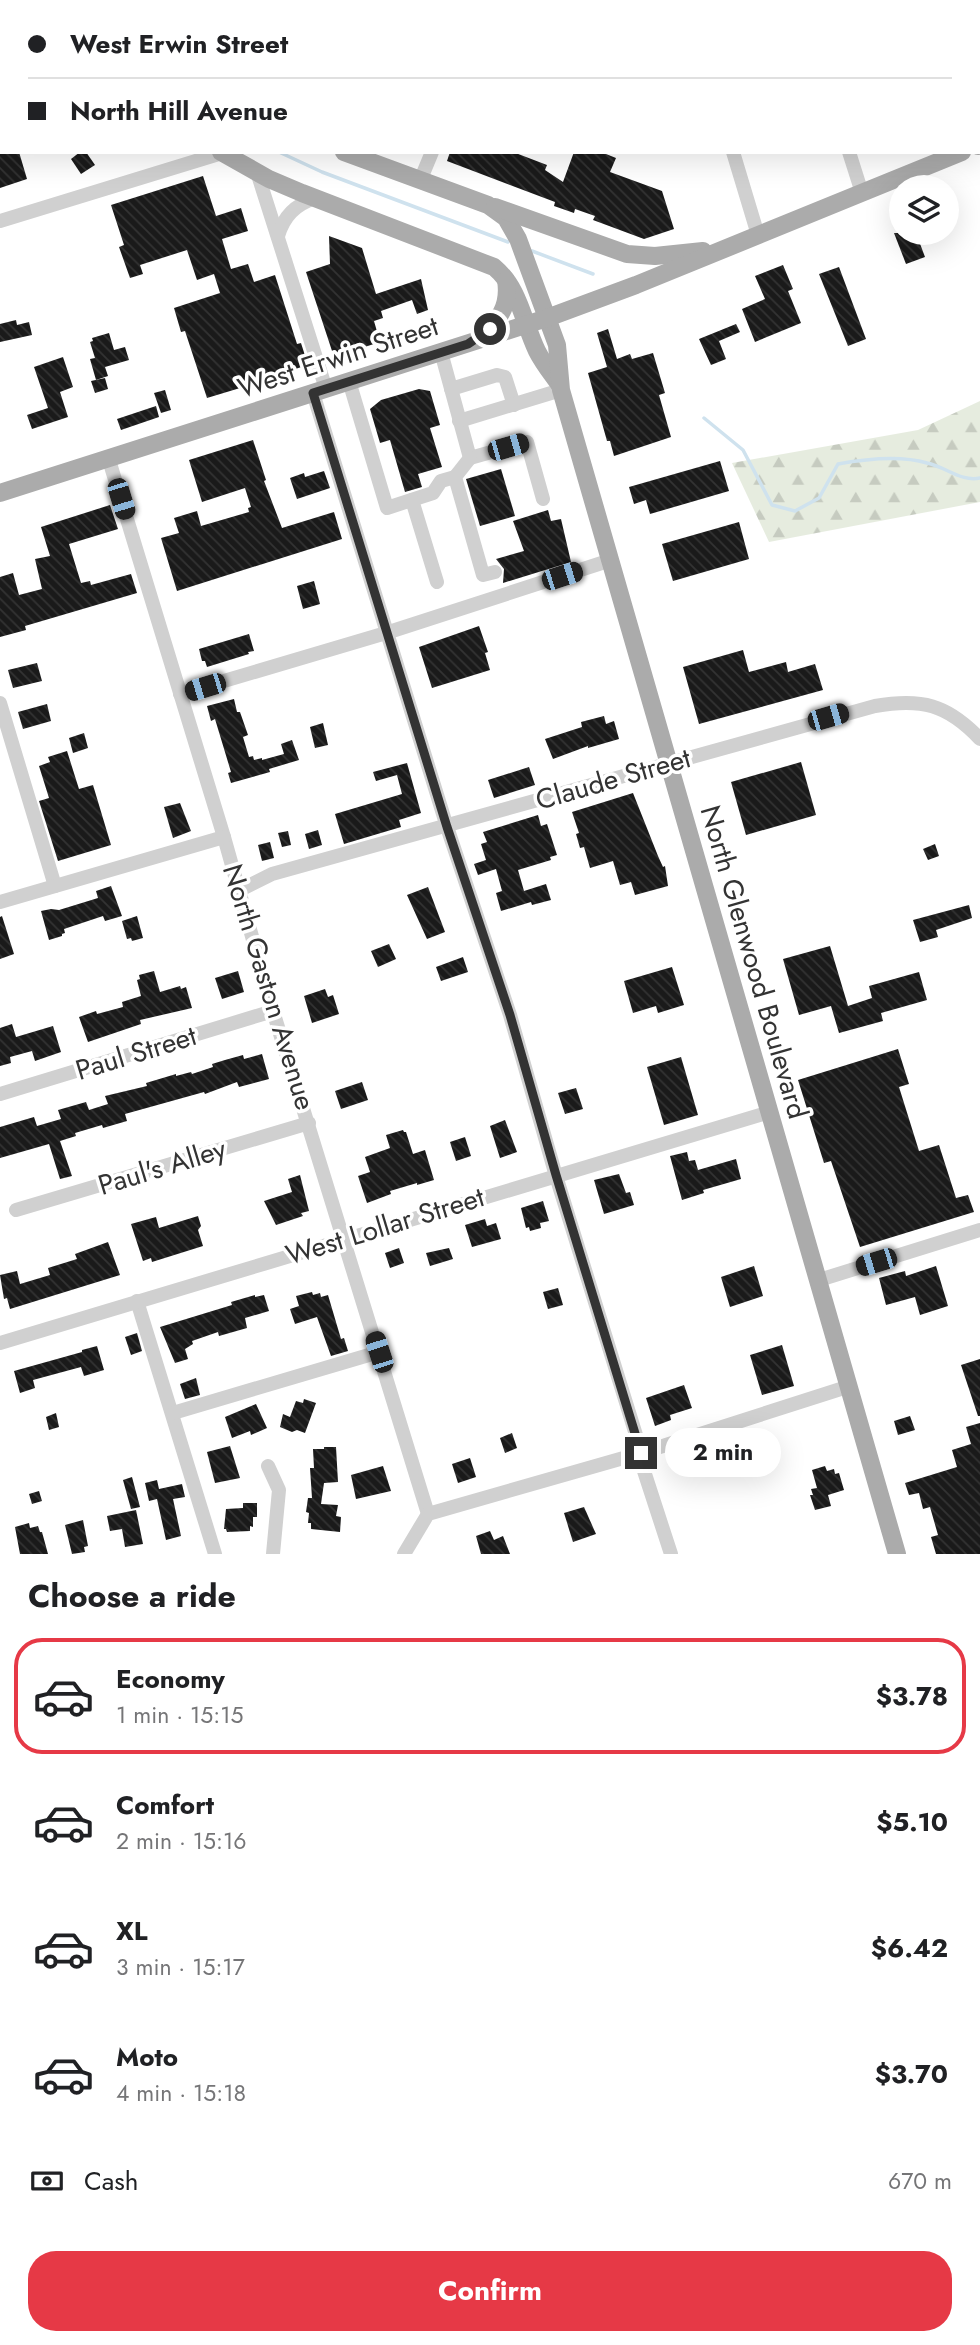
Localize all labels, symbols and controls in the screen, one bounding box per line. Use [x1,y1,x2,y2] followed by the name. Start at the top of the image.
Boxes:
[70,25,288,63] text: West Erwin Street
[70,92,288,130] text: North Hill Avenue
[889,175,959,245] map controls
[889,175,959,245] button: layers
[233,305,444,409] street label: West Erwin Street
[474,313,506,345] route start
[485,431,532,463] car
[105,476,138,522] car
[539,560,586,592] car
[182,671,229,703] car
[805,701,852,733] car
[531,737,696,821] street label: Claude Street
[690,800,818,1124] street label: North Glenwood Boulevard
[212,859,326,1115] street label: North Gaston Avenue
[71,1015,202,1091] street label: Paul Street
[93,1128,232,1206] street label: Paul's Alley
[281,1176,489,1276] street label: West Lollar Street
[853,1246,900,1278] car
[363,1329,396,1375] car
[666,1428,781,1478] callout: 2 min
[693,1435,753,1469] text: 2 min
[625,1437,657,1469] route end
[28,1573,236,1619] text: Choose a ride
[116,1660,225,1698] text: Economy
[32,1665,95,1728] icon: car
[876,1677,948,1715] text: $3.78
[116,1698,244,1732] text: 1 min · 15:15
[116,1786,214,1824] text: Comfort
[32,1791,95,1854] icon: car
[876,1803,948,1841] text: $5.10
[116,1824,247,1858] text: 2 min · 15:16
[116,1912,148,1950] text: XL
[32,1917,95,1980] icon: car
[871,1929,948,1967] text: $6.42
[116,1950,245,1984] text: 3 min · 15:17
[116,2038,178,2076] text: Moto
[32,2043,95,2106] icon: car
[875,2055,948,2093] text: $3.70
[116,2076,246,2110] text: 4 min · 15:18
[28,2162,66,2200] icon: cash
[84,2162,138,2200] text: Cash
[888,2164,952,2198] text: 670 m
[28,2251,952,2331] button: Confirm

